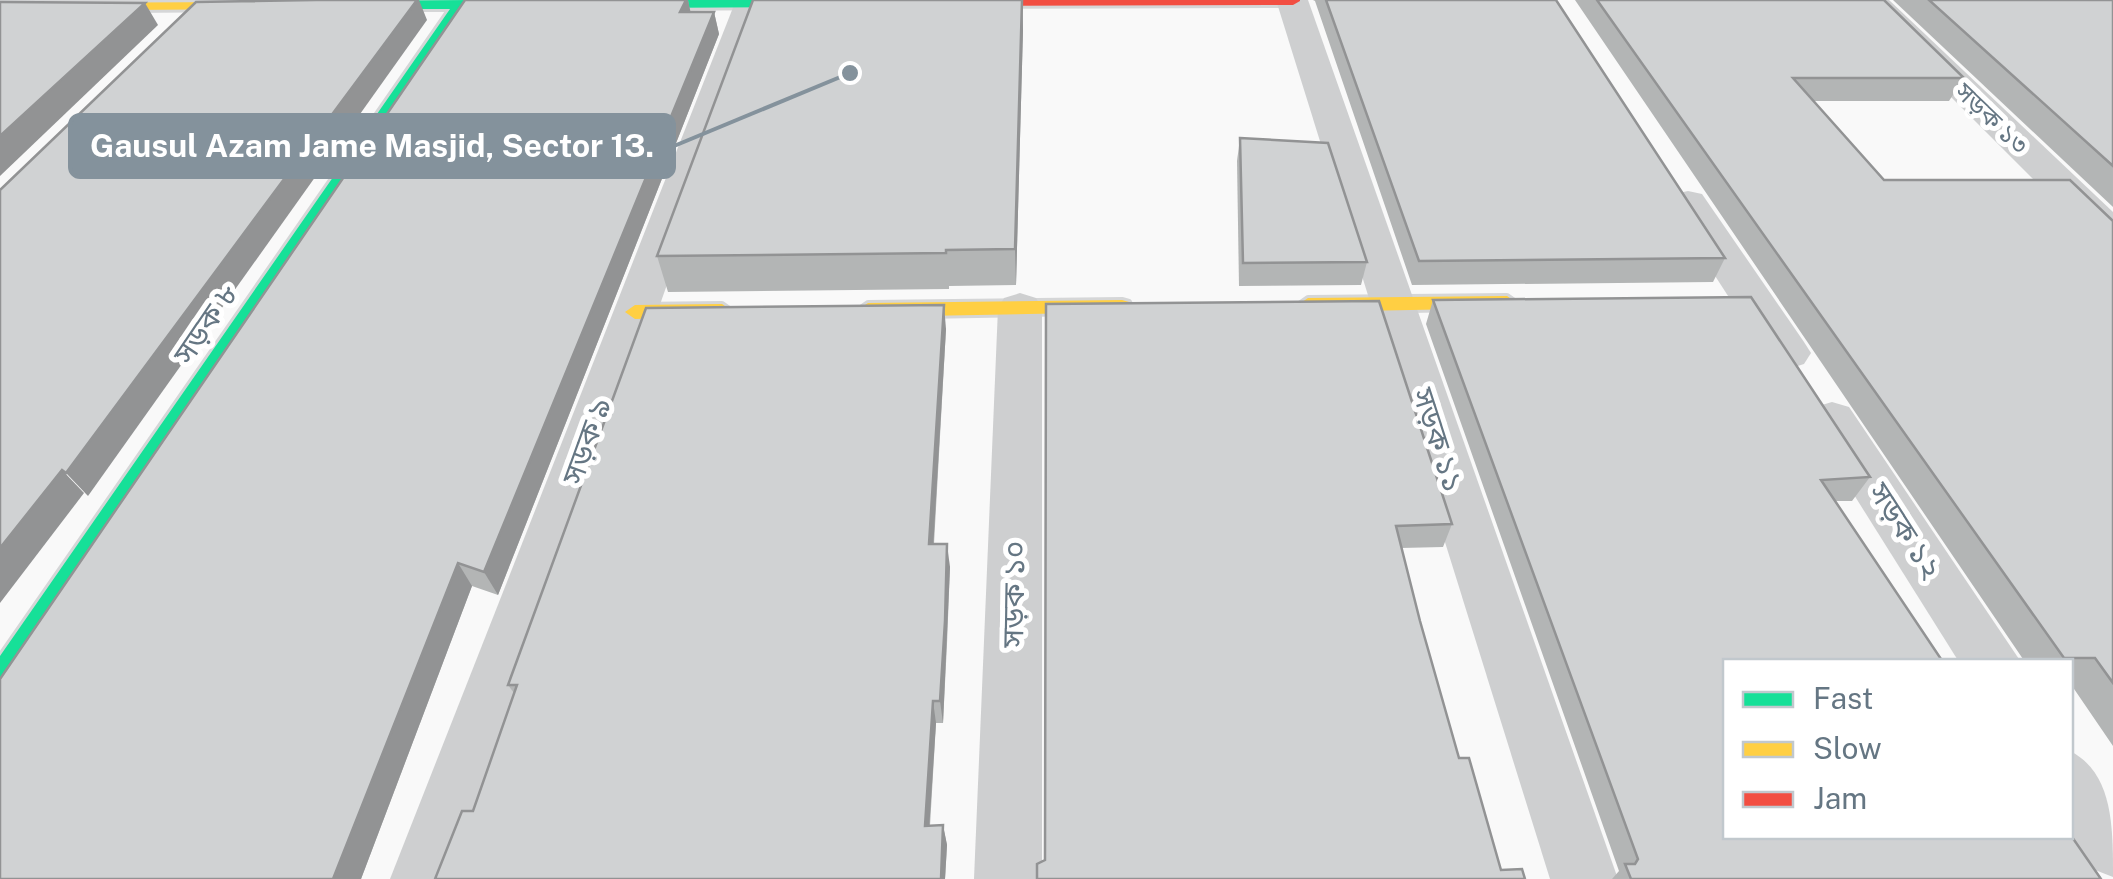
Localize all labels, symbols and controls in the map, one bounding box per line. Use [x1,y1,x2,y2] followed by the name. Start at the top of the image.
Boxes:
[1949,76,2035,160] street label: সড়ক ১৩
[70,115,674,177] callout: Gausul Azam Jame Masjid, Sector 13.
[90,127,654,164] text: Gausul Azam Jame Masjid, Sector 13.
[165,276,245,371] street label: সড়ক ৮
[1405,382,1473,496] street label: সড়ক ১১
[554,393,618,490] street label: সড়ক ৯
[1861,475,1950,585] street label: সড়ক ১২
[994,540,1032,649] street label: সড়ক ১০
[1723,659,2073,839] legend
[1813,680,1873,716] text: Fast
[1813,730,1882,766] text: Slow
[1813,780,1867,816] text: Jam

